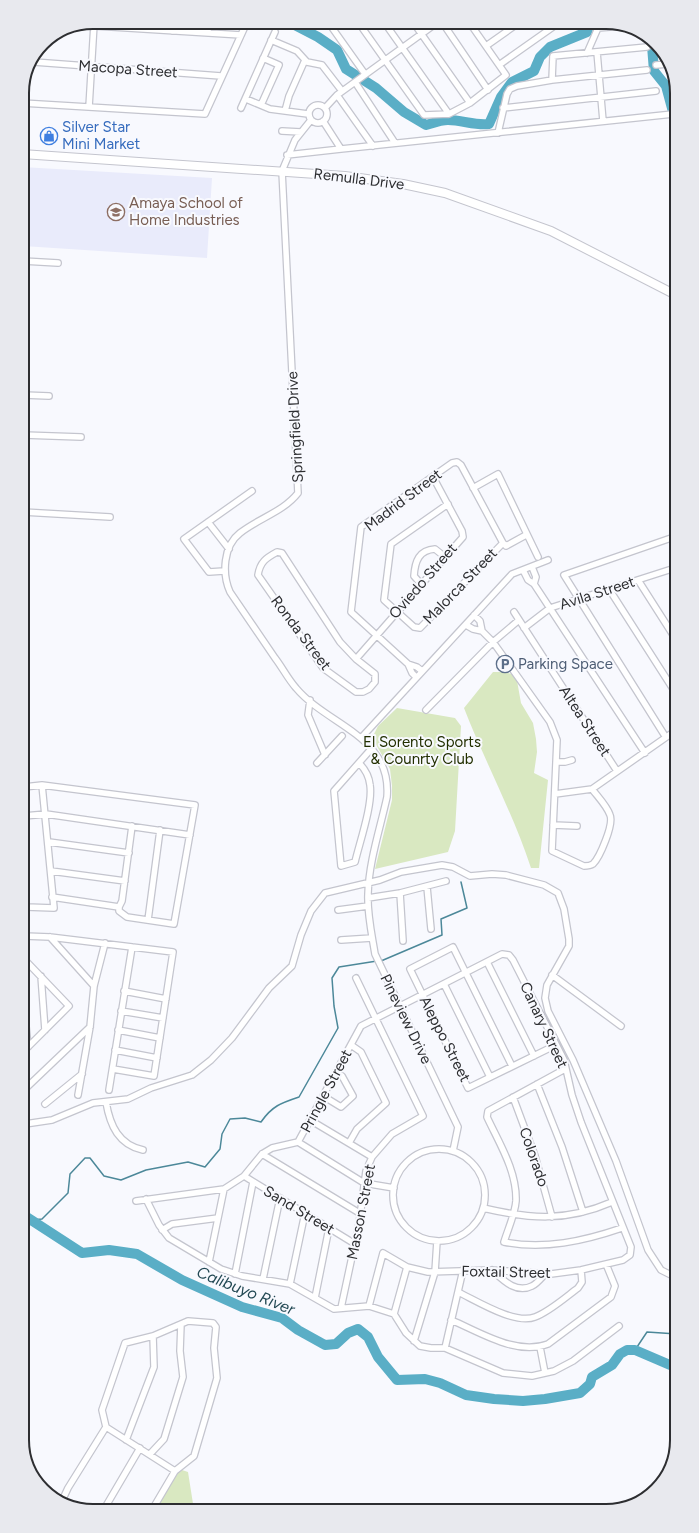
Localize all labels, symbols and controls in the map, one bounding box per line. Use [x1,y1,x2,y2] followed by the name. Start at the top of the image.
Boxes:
[78,57,179,81] street label: Macopa Street
[62,118,140,153] place label: Silver Star Mini Market
[39,126,59,146] shop icon: Silver Star Mini Market
[313,165,405,193] street label: Remulla Drive
[129,194,243,229] place label: Amaya School of Home Industries
[106,202,126,222] school or university icon: Amaya School of Home Industries
[283,371,307,483] street label: Springfield Drive
[361,465,445,535] street label: Madrid Street
[385,539,461,622] street label: Oviedo Street
[419,544,501,628] street label: Malorca Street
[557,572,637,614] street label: Avila Street
[267,592,335,674] street label: Ronda Street
[495,654,515,674] parking icon: Parking Space
[518,655,613,673] place label: Parking Space
[555,682,615,760] street label: Altea Street
[363,733,481,768] park label: El Sorento Sports & Counrty Club
[376,971,436,1067] street label: Pineview Drive
[516,979,572,1071] street label: Canary Street
[416,993,474,1085] street label: Aleppo Street
[297,1046,356,1136] street label: Pringle Street
[515,1125,553,1189] street label: Colorado
[343,1162,379,1261] street label: Masson Street
[260,1182,338,1238] street label: Sand Street
[194,1262,298,1319] water label: Calibuyo River
[461,1262,551,1282] street label: Foxtail Street

